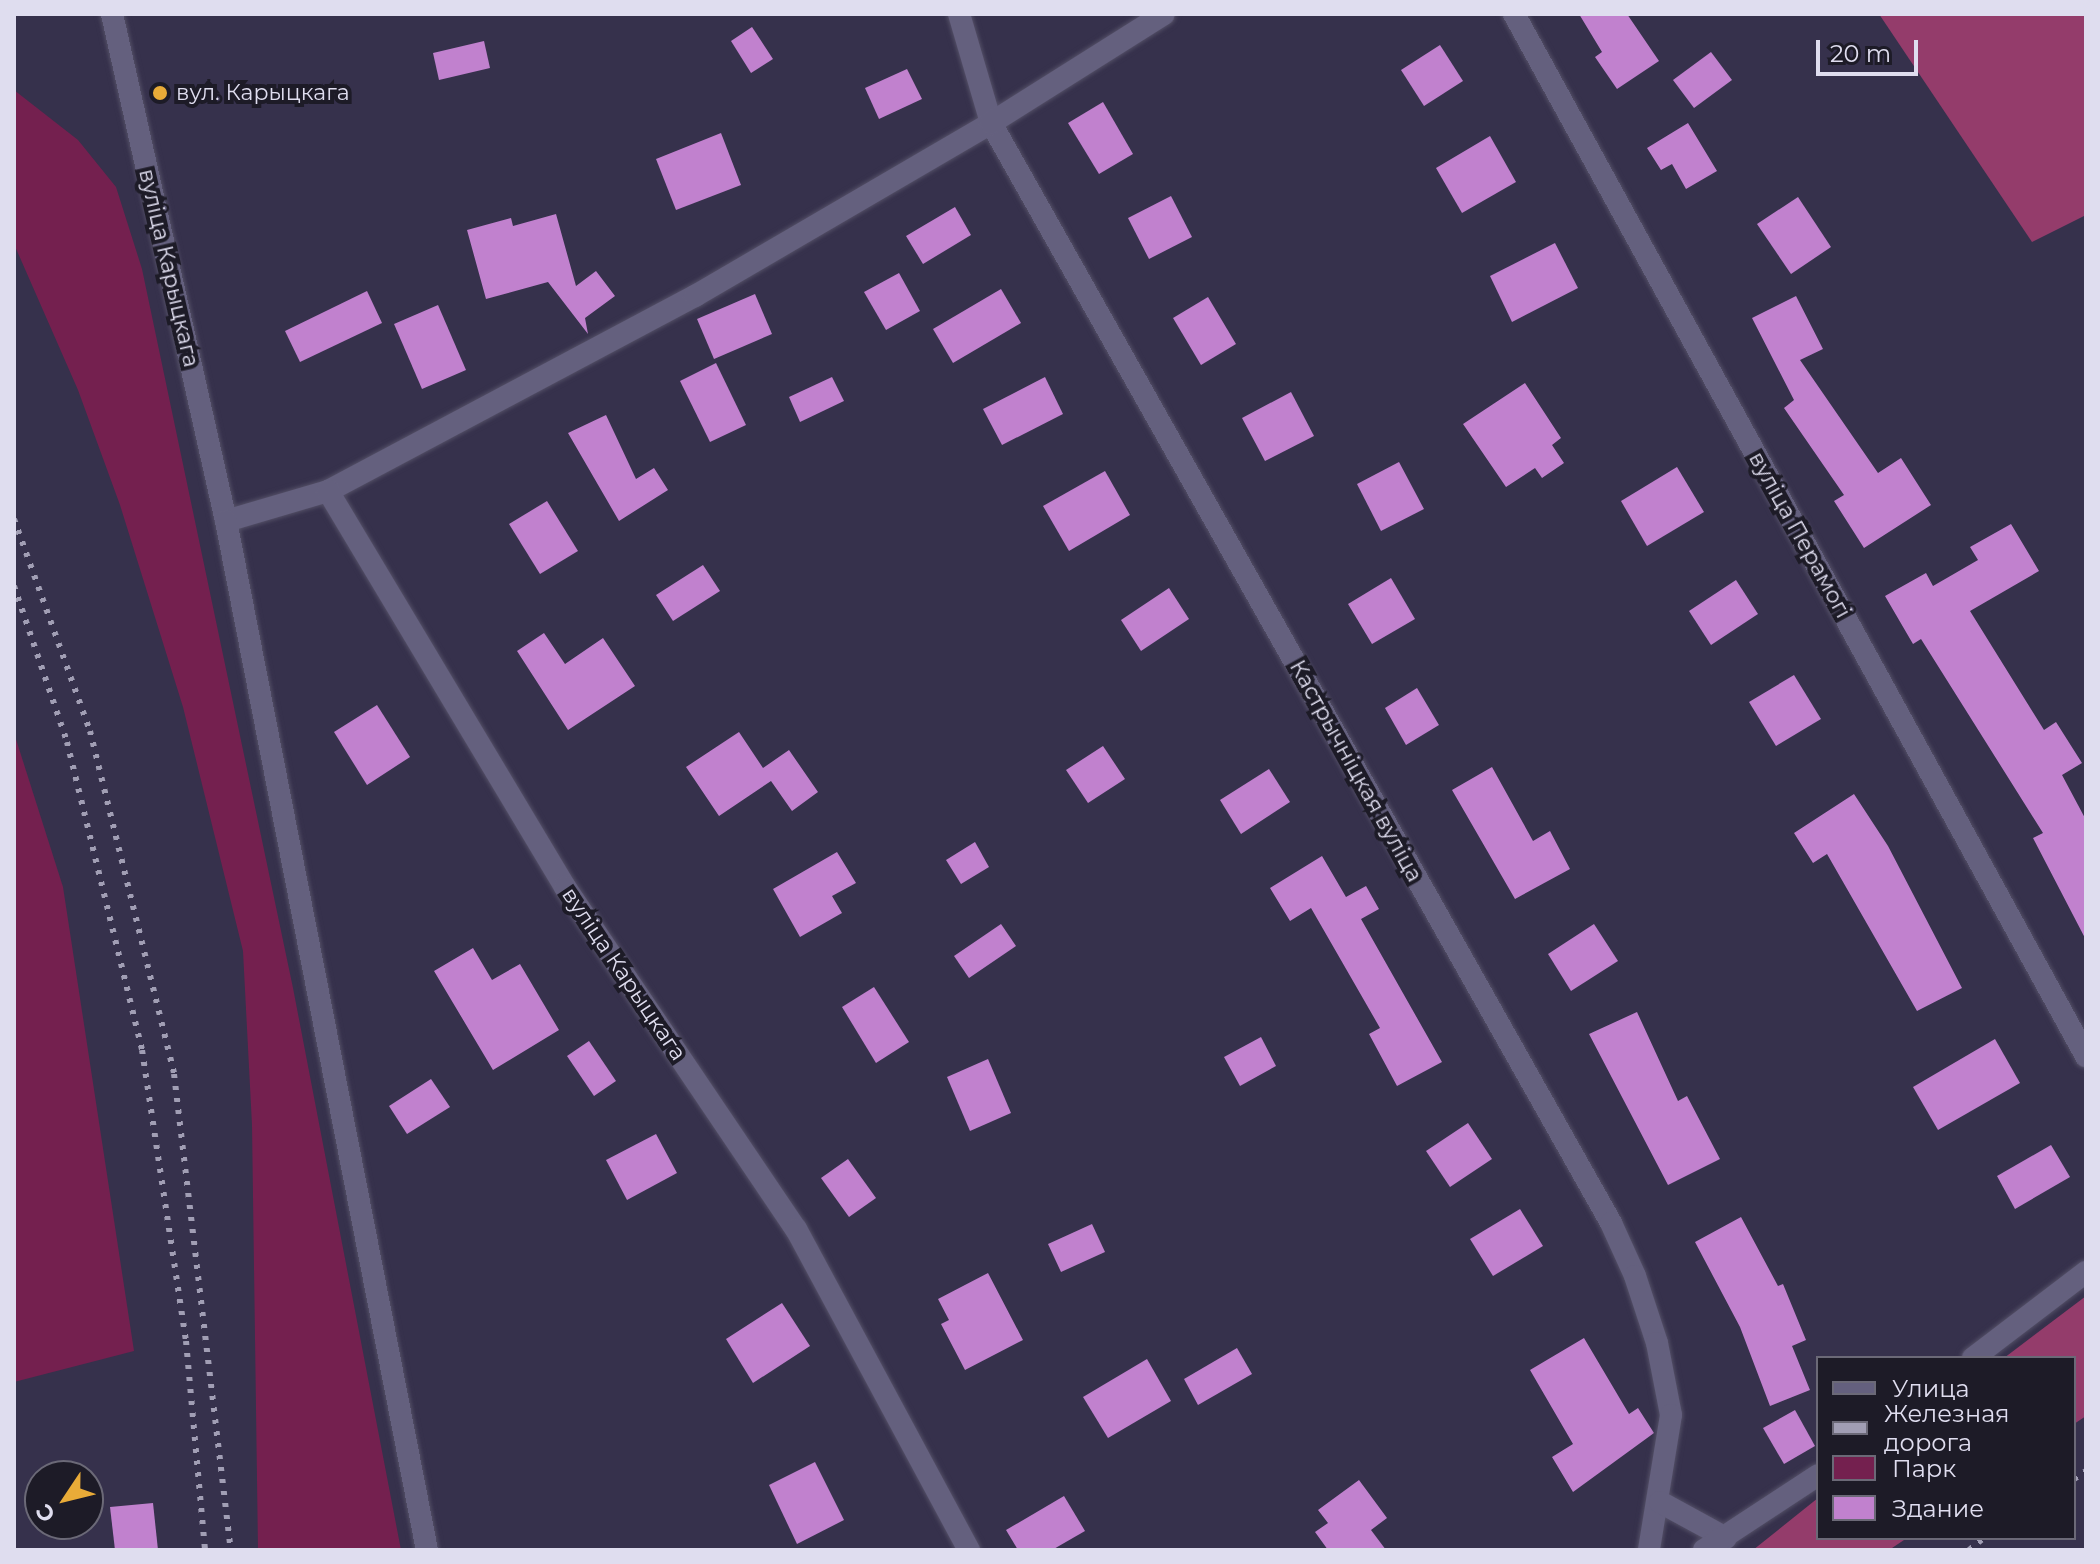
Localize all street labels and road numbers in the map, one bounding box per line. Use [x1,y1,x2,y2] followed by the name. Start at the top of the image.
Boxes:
[133,166,205,370] street label: вуліца Карыцкага
[1743,447,1857,623] street label: вуліца Перамогі
[1284,656,1428,886] street label: Кастрычніцкая вуліца
[556,883,692,1065] street label: вуліца Карыцкага

